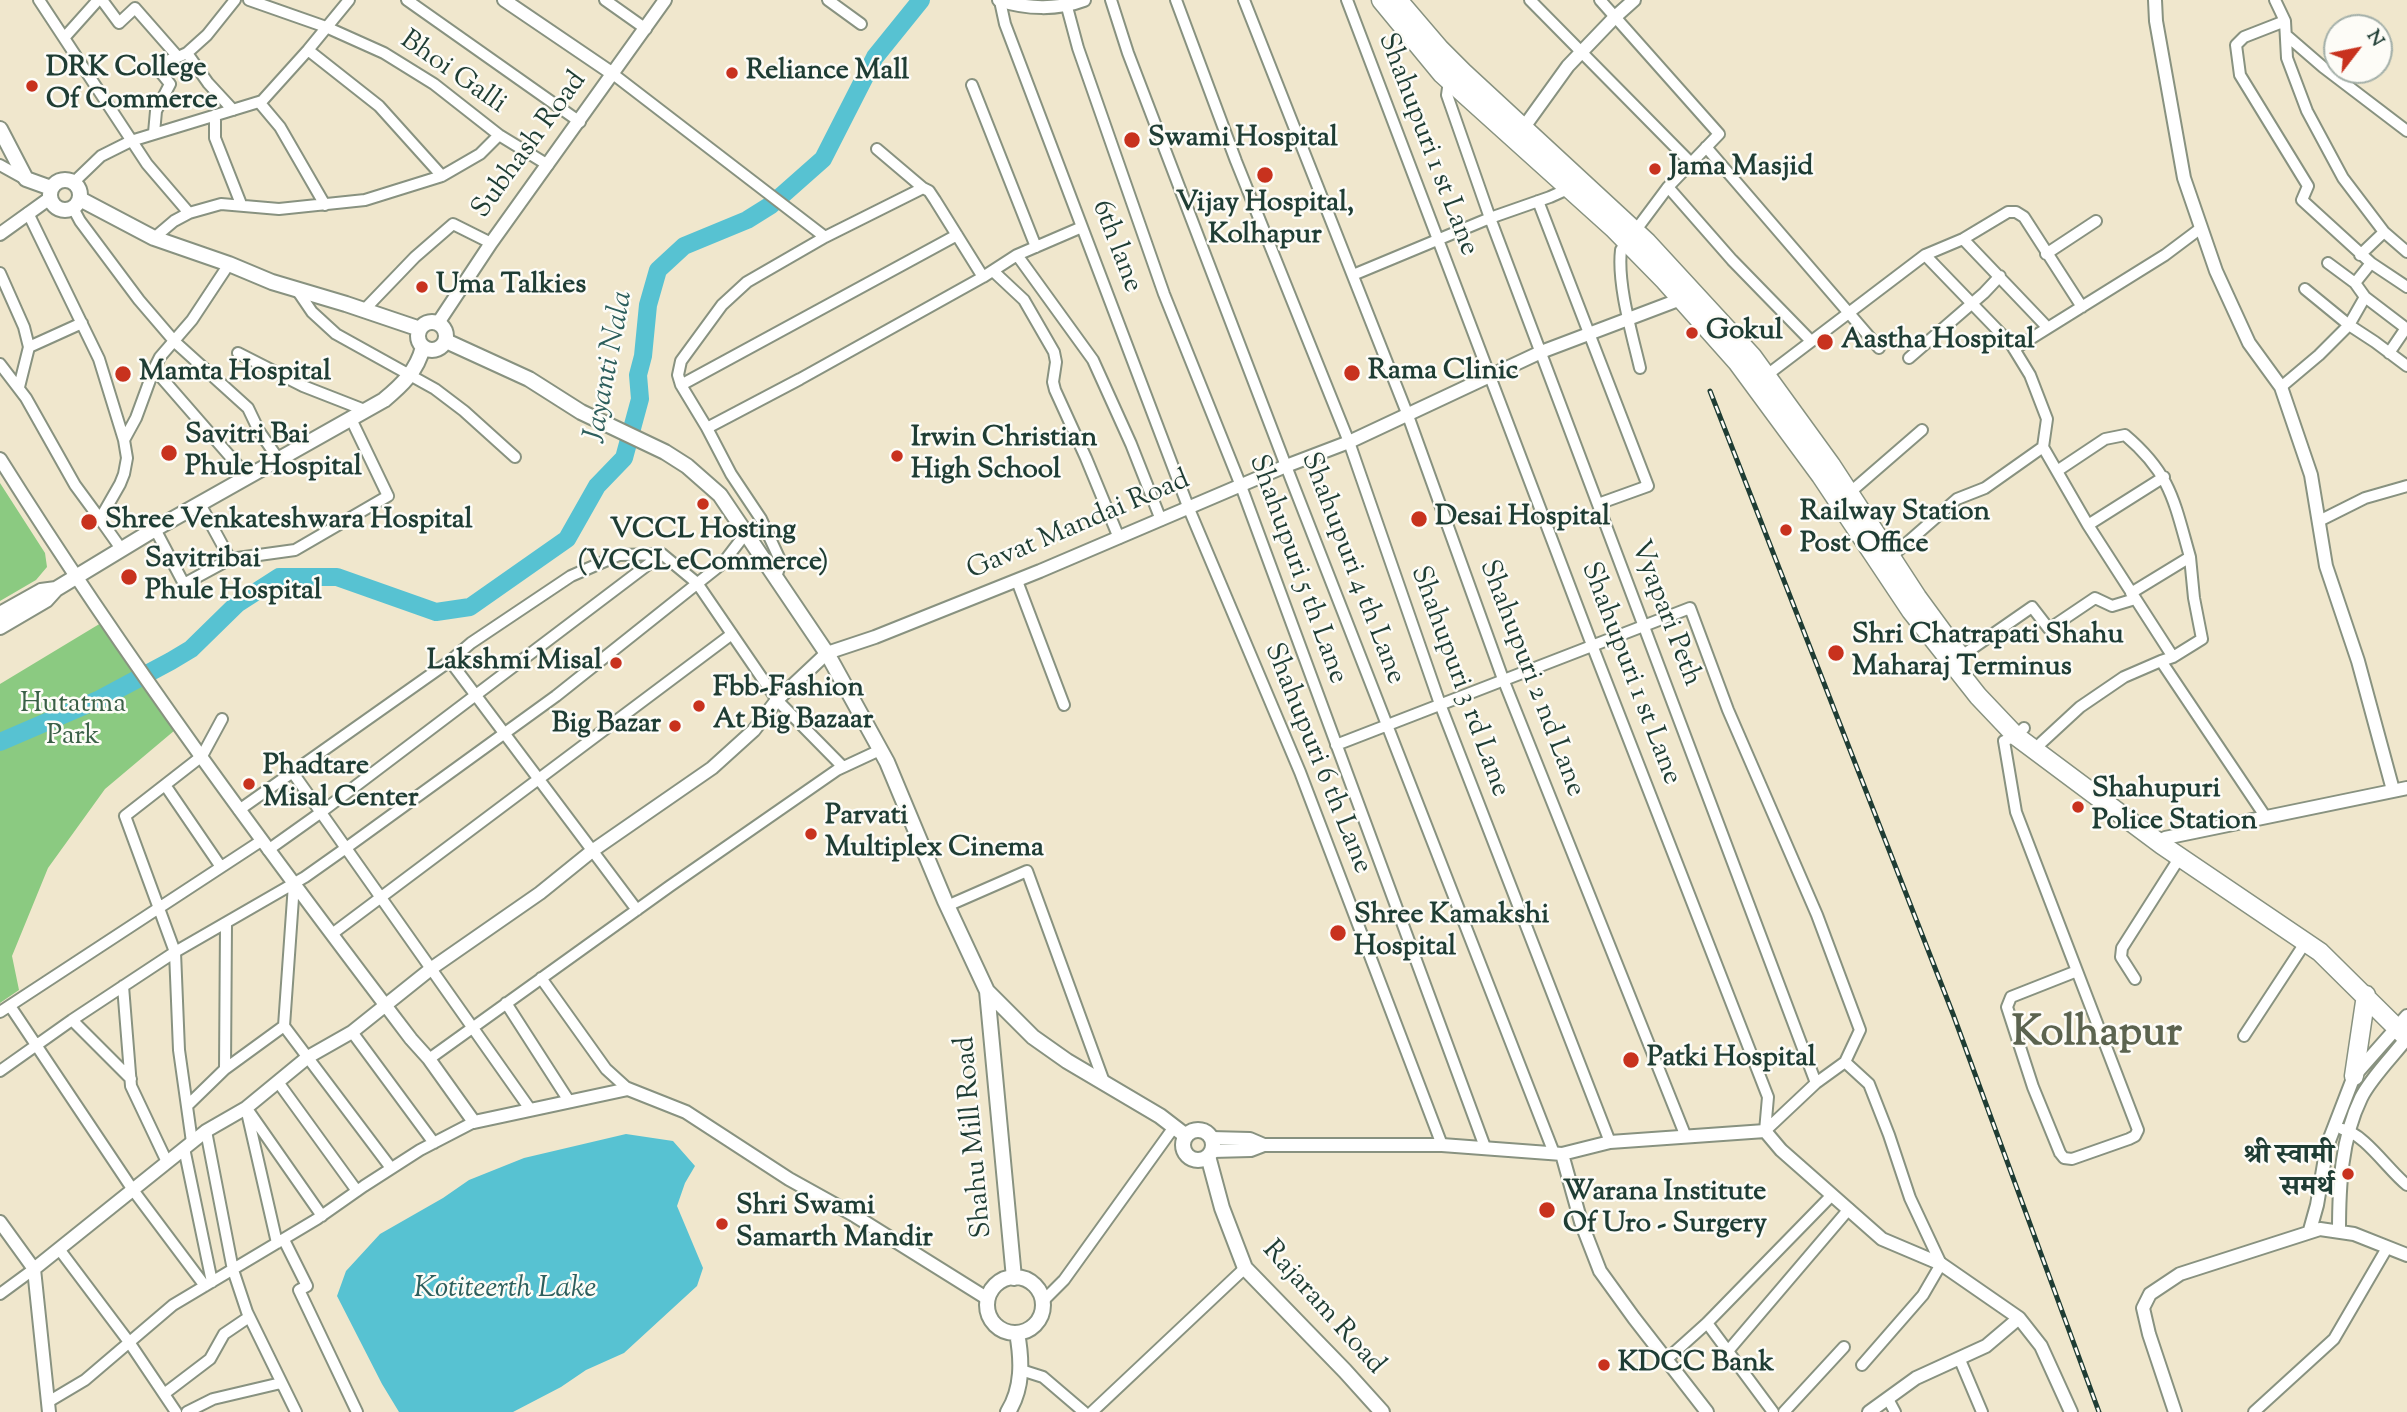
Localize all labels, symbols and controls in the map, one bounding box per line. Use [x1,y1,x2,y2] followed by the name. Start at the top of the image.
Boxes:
[2323,14,2393,84] north arrow
[392,25,512,123] street label: Bhoi Galli
[2359,25,2390,52] text: N
[1368,29,1484,261] street label: Shahupuri 1 st Lane
[46,53,218,119] place label: DRK College Of Commerce
[746,56,909,90] place label: Reliance Mall
[724,65,740,81] marker: Reliance Mall
[466,66,596,226] street label: Subhash Road
[24,78,40,94] marker: DRK College Of Commerce
[1148,123,1338,157] place label: Swami Hospital
[1122,130,1142,150] marker: Swami Hospital
[1669,152,1813,186] place label: Jama Masjid
[1647,161,1663,177] marker: Jama Masjid
[1255,165,1275,185] marker: Vijay Hospital, Kolhapur
[1176,188,1354,254] place label: Vijay Hospital, Kolhapur
[1082,196,1148,298] street label: 6th lane
[436,270,586,304] place label: Uma Talkies
[414,279,430,295] marker: Uma Talkies
[579,288,643,446] water label: Jayanti Nala
[1706,316,1783,350] place label: Gokul
[1684,325,1700,341] marker: Gokul
[1841,325,2035,359] place label: Aastha Hospital
[1815,332,1835,352] marker: Aastha Hospital
[1368,356,1518,390] place label: Rama Clinic
[139,357,331,391] place label: Mamta Hospital
[1342,363,1362,383] marker: Rama Clinic
[113,364,133,384] marker: Mamta Hospital
[185,420,362,486] place label: Savitri Bai Phule Hospital
[911,423,1097,489] place label: Irwin Christian High School
[159,443,179,463] marker: Savitri Bai Phule Hospital
[889,448,905,464] marker: Irwin Christian High School
[1291,448,1411,690] street label: Shahupuri 4 th Lane
[1239,451,1353,689] street label: Shahupuri 5 th Lane
[963,465,1195,589] street label: Gavat Mandai Road
[695,496,711,512] marker: VCCL Hosting (VCCL eCommerce)
[1800,497,1990,563] place label: Railway Station Post Office
[1435,502,1610,536] place label: Desai Hospital
[105,505,472,539] place label: Shree Venkateshwara Hospital
[1409,509,1429,529] marker: Desai Hospital
[79,512,99,532] marker: Shree Venkateshwara Hospital
[578,515,828,581] place label: VCCL Hosting (VCCL eCommerce)
[1778,522,1794,538] marker: Railway Station Post Office
[1621,536,1707,692] street label: Vyapari Peth
[145,544,322,610] place label: Savitribai Phule Hospital
[1469,556,1591,802] street label: Shahupuri 2 nd Lane
[1571,558,1687,790] street label: Shahupuri 1 st Lane
[1401,562,1515,802] street label: Shahupuri 3 rd Lane
[119,567,139,587] marker: Savitribai Phule Hospital
[1852,620,2124,686] place label: Shri Chatrapati Shahu Maharaj Terminus
[1254,639,1378,879] street label: Shahupuri 6 th Lane
[1826,643,1846,663] marker: Shri Chatrapati Shahu Maharaj Terminus
[427,646,602,680] place label: Lakshmi Misal
[608,655,624,671] marker: Lakshmi Misal
[713,673,873,739] place label: Fbb-Fashion At Big Bazaar
[20,689,126,755] park label: Hutatma Park
[691,698,707,714] marker: Fbb-Fashion At Big Bazaar
[552,709,661,743] place label: Big Bazar
[667,718,683,734] marker: Big Bazar
[263,751,419,817] place label: Phadtare Misal Center
[2092,774,2257,840] place label: Shahupuri Police Station
[241,776,257,792] marker: Phadtare Misal Center
[2070,799,2086,815] marker: Shahupuri Police Station
[825,801,1044,867] place label: Parvati Multiplex Cinema
[803,826,819,842] marker: Parvati Multiplex Cinema
[1354,900,1549,966] place label: Shree Kamakshi Hospital
[1328,923,1348,943] marker: Shree Kamakshi Hospital
[2012,1012,2182,1062] district label: Kolhapur
[950,1035,1002,1239] street label: Shahu Mill Road
[1647,1043,1816,1077] place label: Patki Hospital
[1621,1050,1641,1070] marker: Patki Hospital
[2243,1141,2334,1207] place label: श्री स्वामी समर्थ
[2340,1166,2356,1182] marker: श्री स्वामी समर्थ
[1563,1177,1767,1243] place label: Warana Institute Of Uro - Surgery
[736,1191,933,1257] place label: Shri Swami Samarth Mandir
[1537,1200,1557,1220] marker: Warana Institute Of Uro - Surgery
[714,1216,730,1232] marker: Shri Swami Samarth Mandir
[1253,1235,1391,1383] street label: Rajaram Road
[414,1273,596,1309] water label: Kotiteerth Lake
[1618,1348,1774,1382] place label: KDCC Bank
[1596,1357,1612,1373] marker: KDCC Bank

